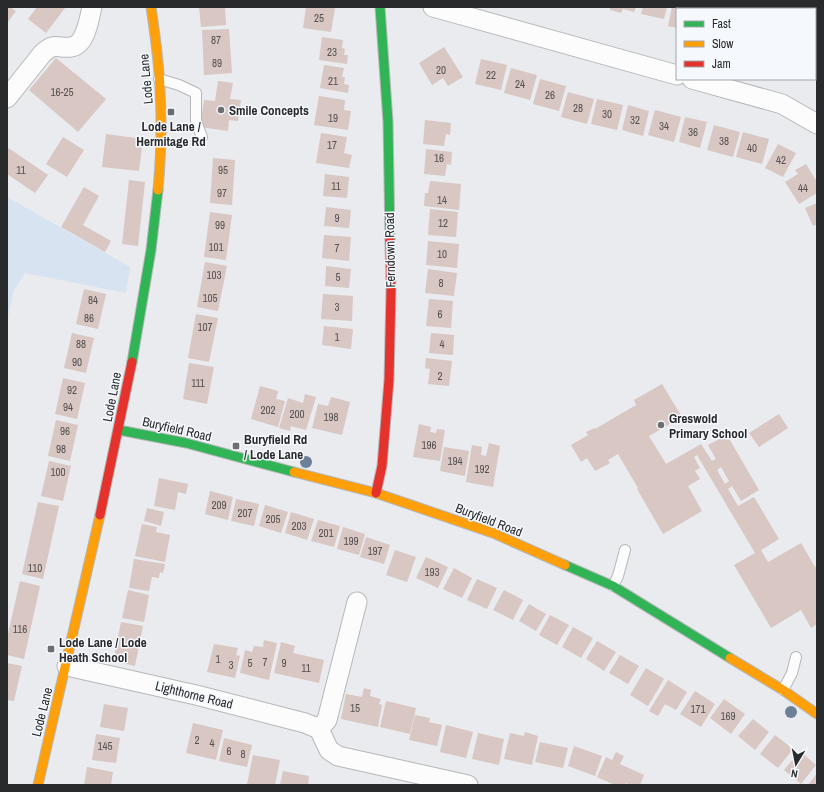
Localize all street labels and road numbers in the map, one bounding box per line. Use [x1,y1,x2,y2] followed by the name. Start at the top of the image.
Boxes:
[135,53,157,105] street label: Lode Lane
[381,212,399,288] street label: Ferndown Road
[99,371,125,423] street label: Lode Lane
[141,413,213,445] street label: Buryfield Road
[453,499,525,541] street label: Buryfield Road
[153,677,235,713] street label: Lighthorne Road
[28,685,56,739] street label: Lode Lane

